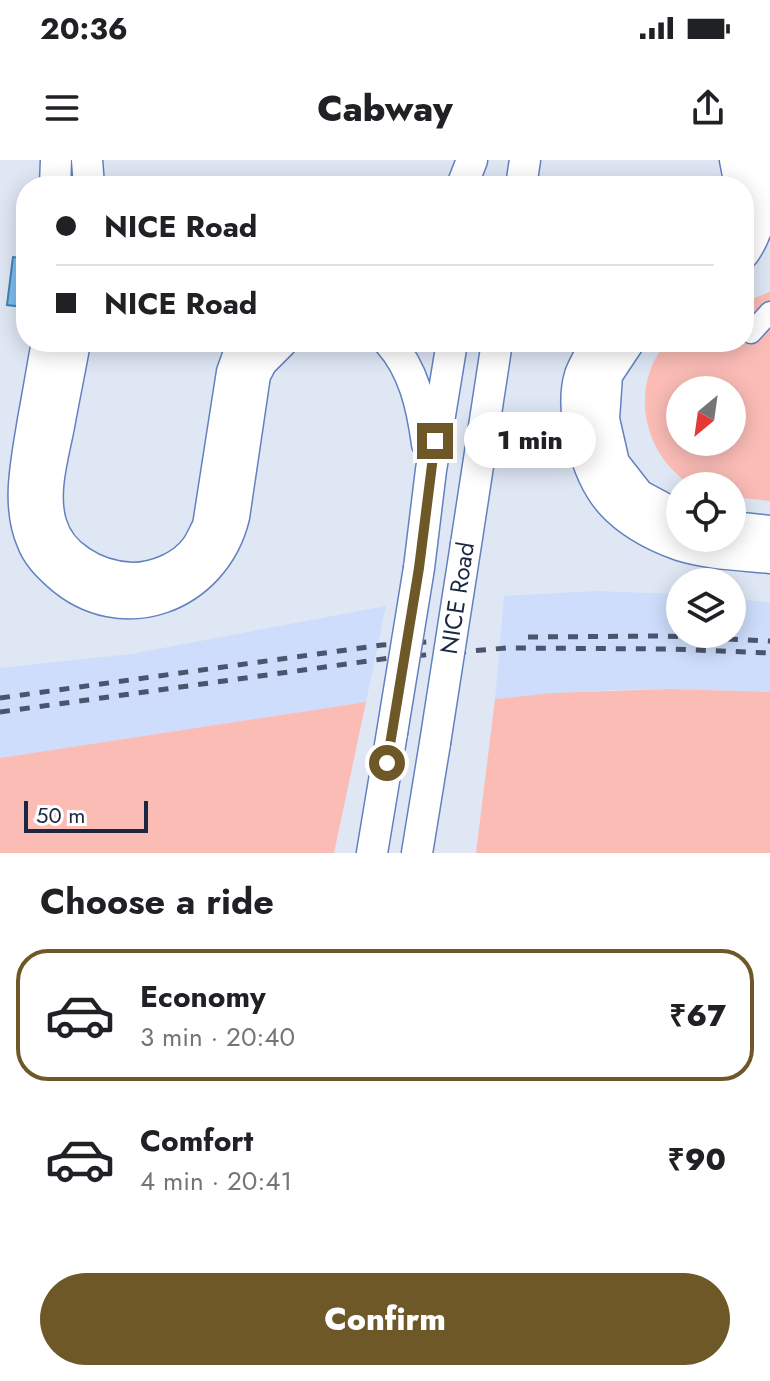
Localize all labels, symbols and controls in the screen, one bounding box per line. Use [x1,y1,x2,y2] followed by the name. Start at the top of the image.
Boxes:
[40,7,128,50] text: 20:36
[317,82,453,134] text: Cabway
[40,86,84,130] icon: menu
[686,86,730,130] icon: share
[104,205,257,248] text: NICE Road
[104,282,257,325] text: NICE Road
[666,376,746,456] north arrow
[666,376,746,648] map controls
[463,413,595,469] callout: 1 min
[497,421,563,459] text: 1 min
[417,423,453,459] route end
[666,472,746,552] button: locate
[431,539,483,657] street label: NICE Road
[666,568,746,648] button: layers
[369,745,405,781] route start
[24,797,148,833] scale bar
[36,799,85,831] text: 50 m
[40,875,274,927] text: Choose a ride
[140,975,266,1018] text: Economy
[44,979,116,1051] icon: car
[669,994,726,1037] text: ₹67
[140,1018,295,1056] text: 3 min · 20:40
[140,1119,253,1162] text: Comfort
[44,1123,116,1195] icon: car
[668,1138,726,1181] text: ₹90
[140,1162,292,1200] text: 4 min · 20:41
[40,1273,730,1365] button: Confirm

